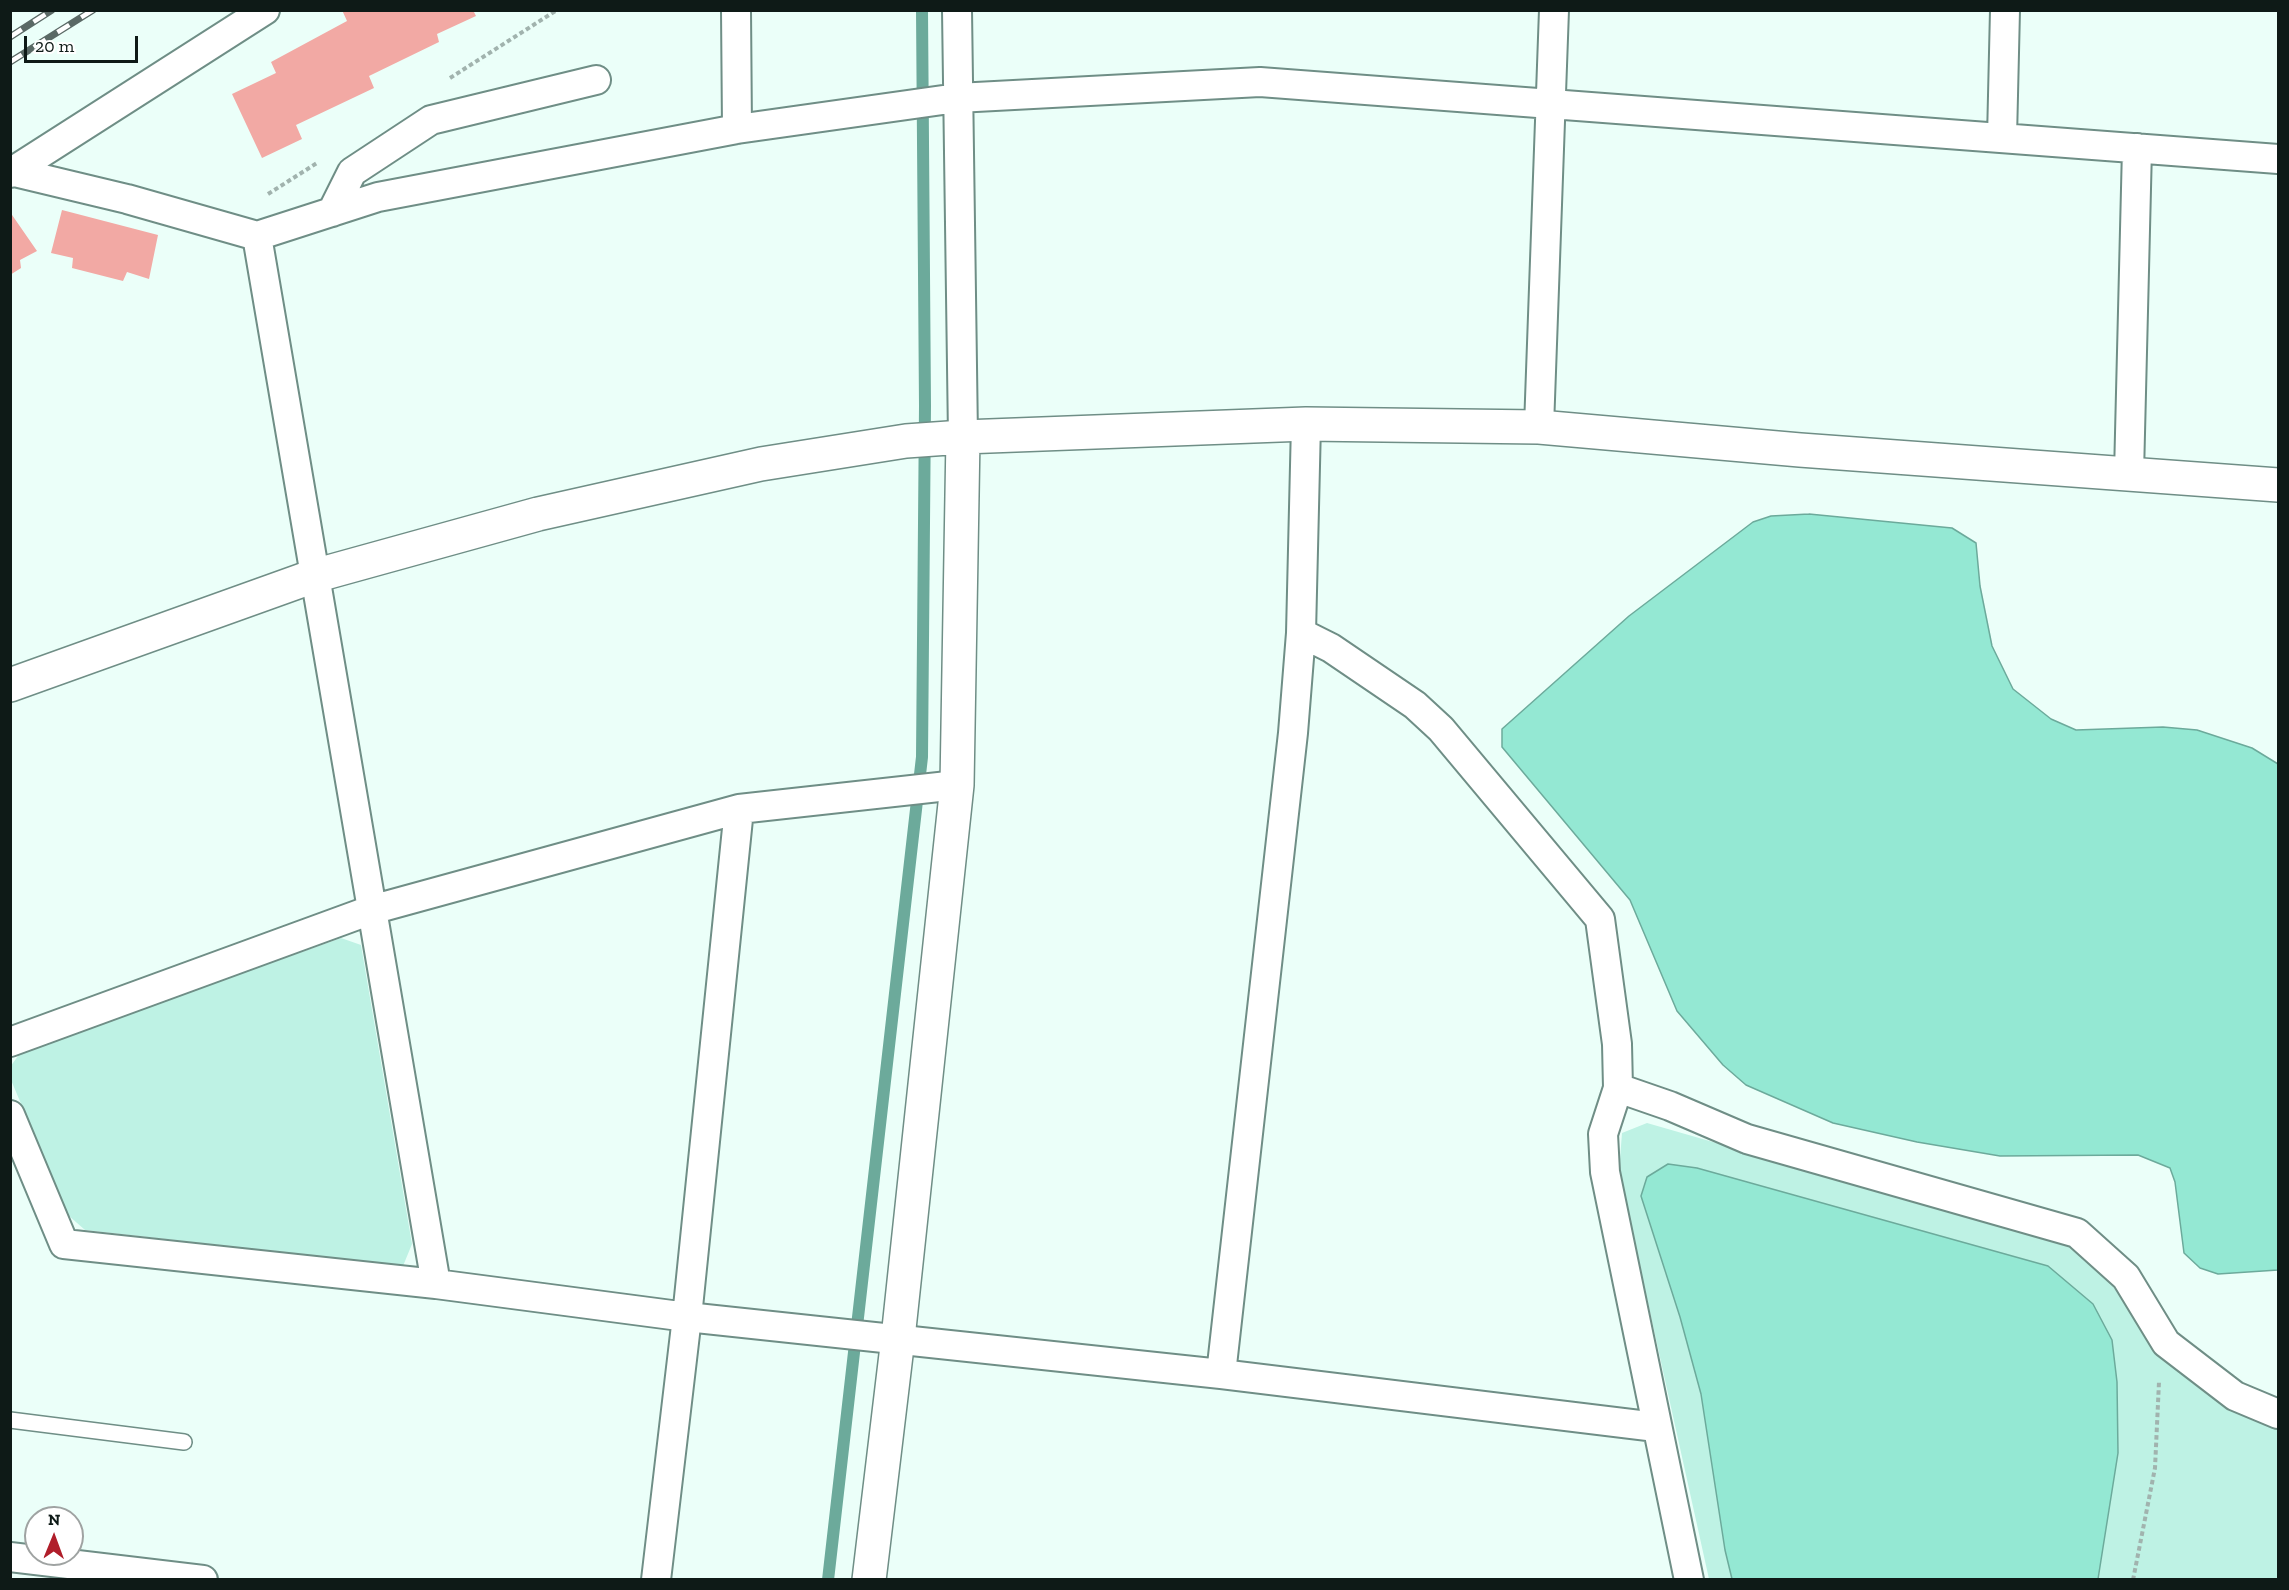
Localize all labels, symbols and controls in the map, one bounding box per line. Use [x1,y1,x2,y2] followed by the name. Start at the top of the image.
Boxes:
[27,24,141,62] scale bar
[35,35,74,57] text: 20 m
[24,1506,84,1566] north arrow
[48,1510,61,1529] text: N

